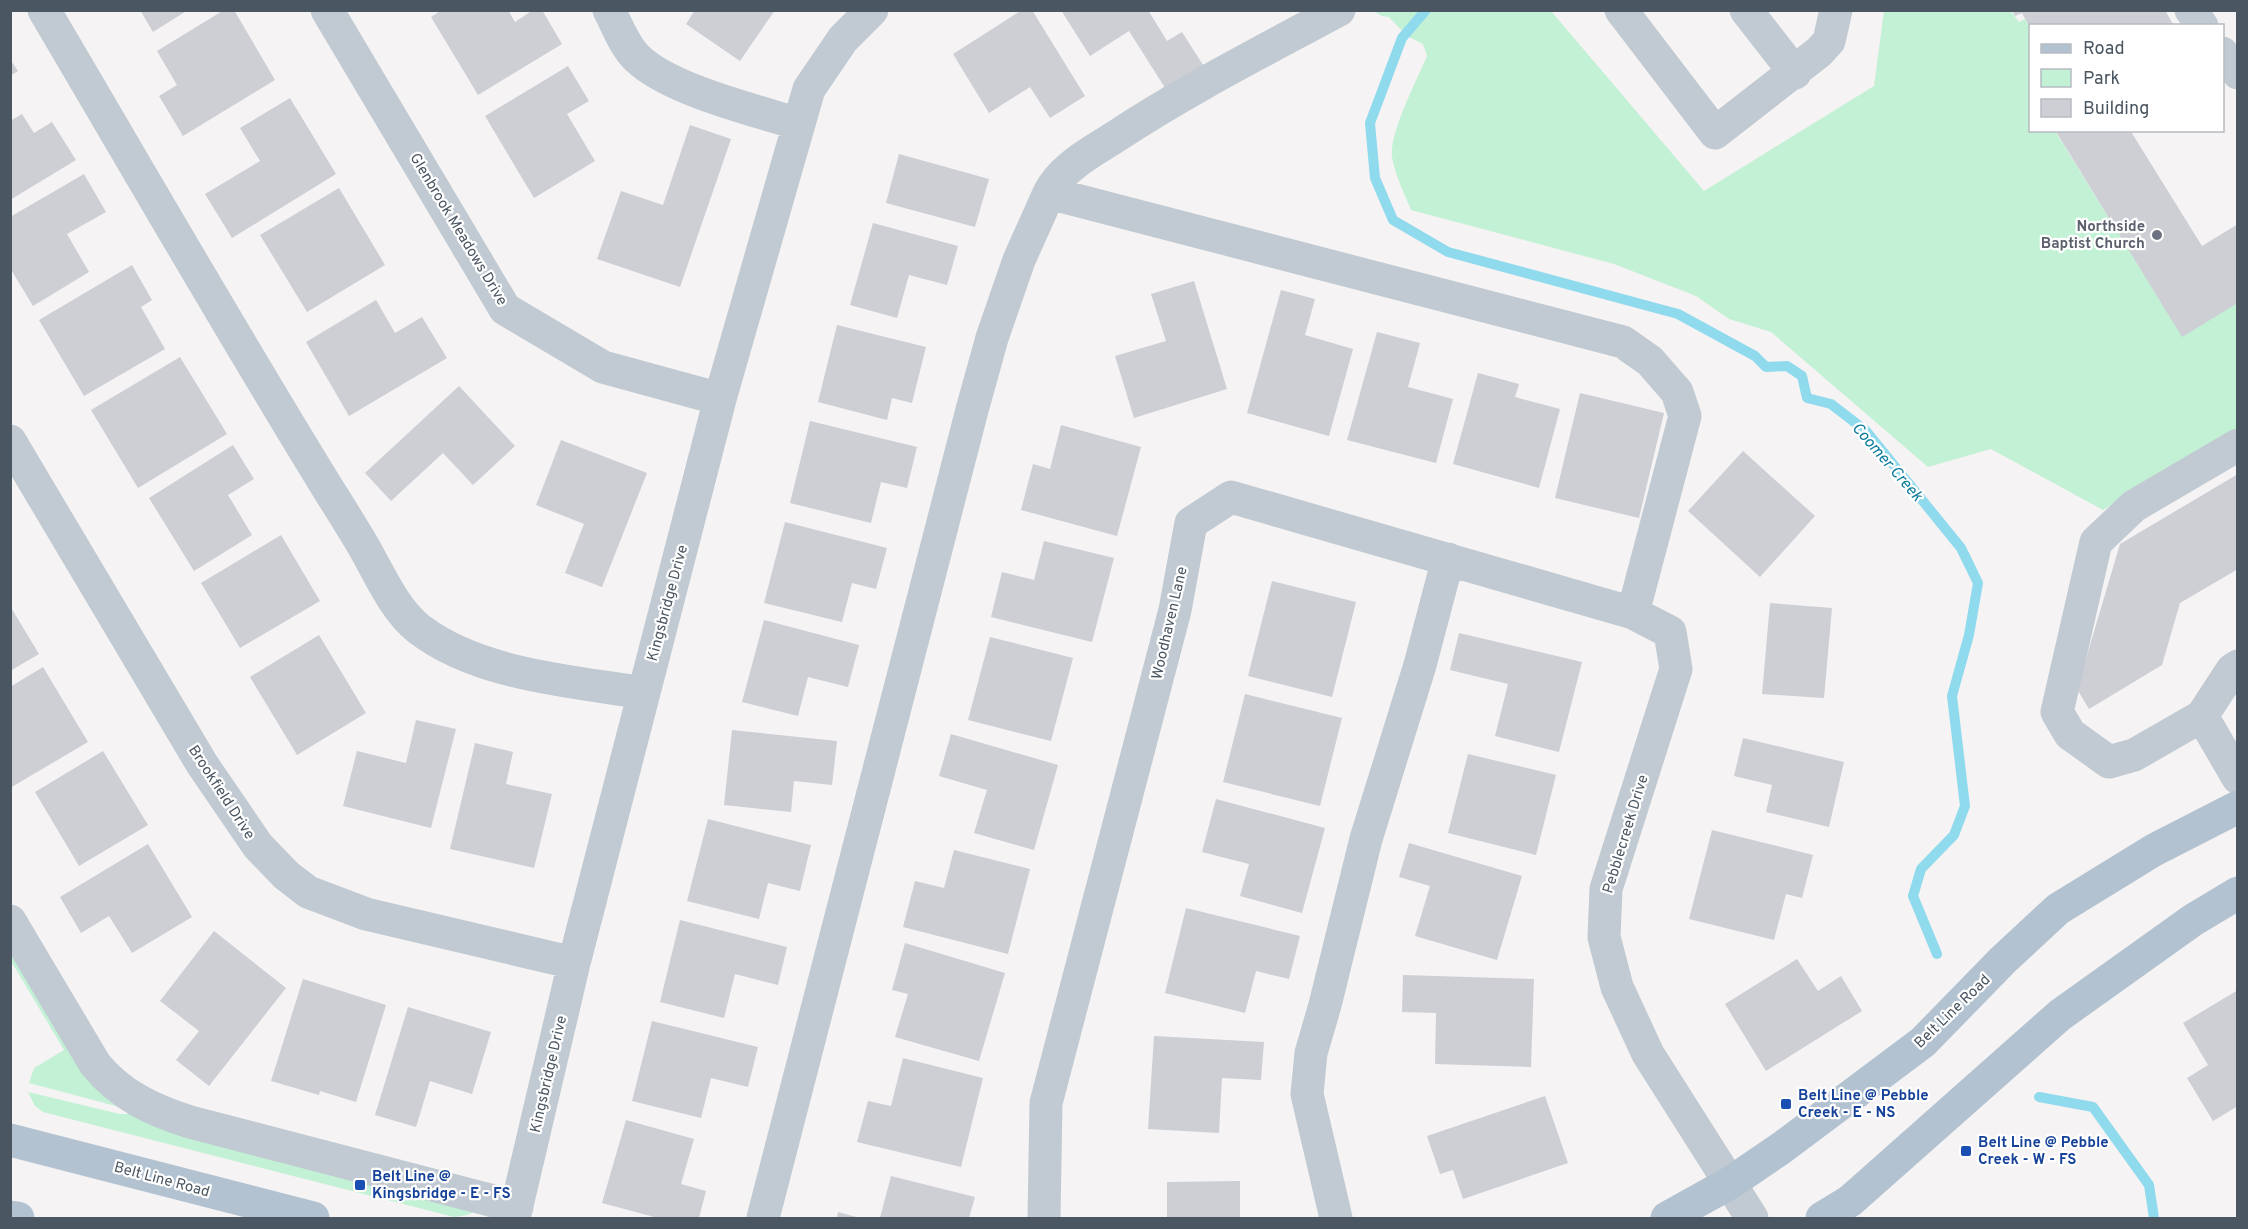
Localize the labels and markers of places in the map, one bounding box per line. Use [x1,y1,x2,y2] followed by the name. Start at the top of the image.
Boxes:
[2041,218,2145,254] place label: Northside Baptist Church
[2150,228,2164,242] marker: Northside Baptist Church
[1798,1087,1929,1123] place label: Belt Line @ Pebble Creek - E - NS
[1779,1097,1793,1111] marker: Belt Line @ Pebble Creek - E - NS
[1978,1134,2109,1170] place label: Belt Line @ Pebble Creek - W - FS
[1959,1144,1973,1158] marker: Belt Line @ Pebble Creek - W - FS
[372,1168,511,1204] place label: Belt Line @ Kingsbridge - E - FS
[353,1178,367,1192] marker: Belt Line @ Kingsbridge - E - FS

